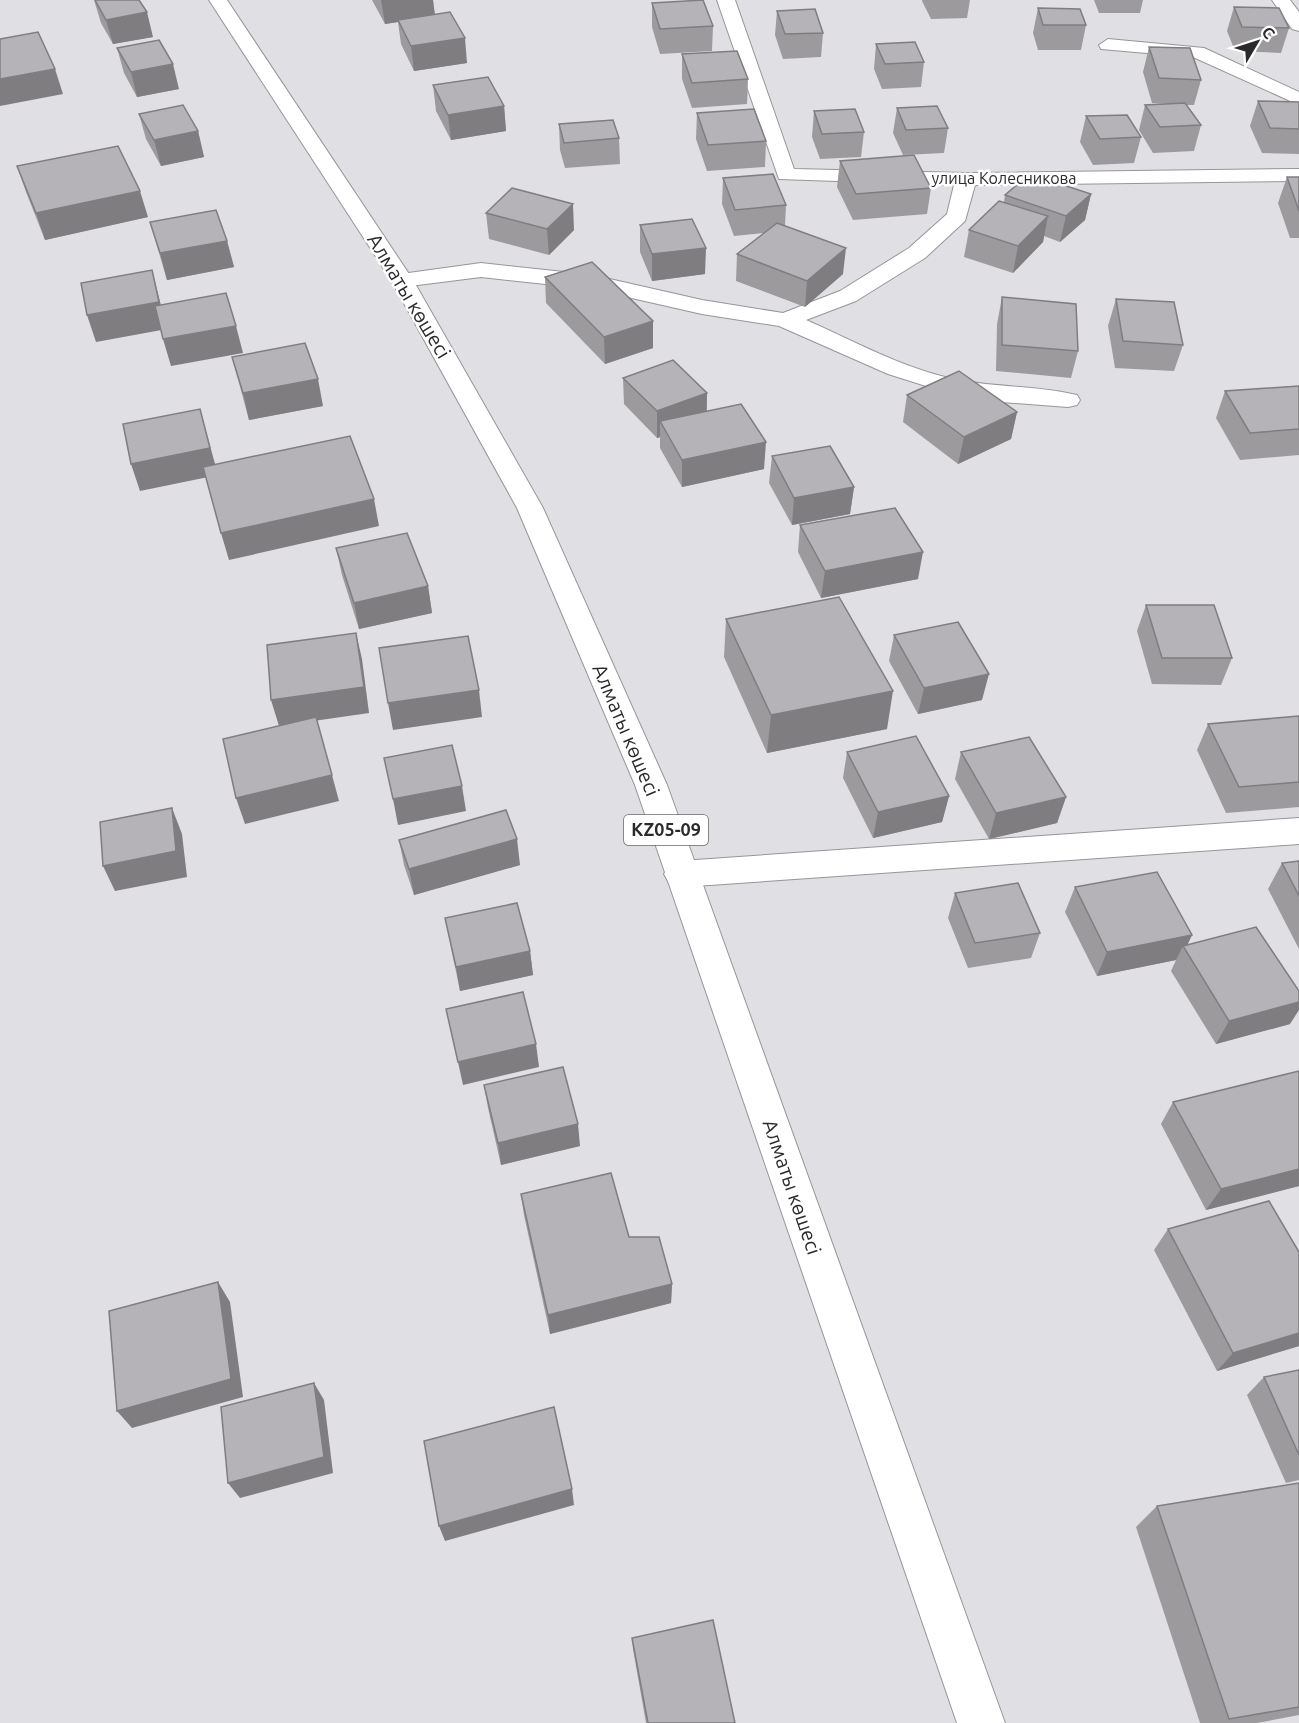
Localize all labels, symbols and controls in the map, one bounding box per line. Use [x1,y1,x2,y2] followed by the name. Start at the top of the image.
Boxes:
[1227,12,1287,72] north arrow
[1258,23,1279,42] text: С
[931,169,1077,187] street label: улица Колесникова
[363,229,456,362] street label: Алматы көшесі
[588,660,665,799] street label: Алматы көшесі
[624,815,708,845] road number: KZ05-09
[759,1116,826,1257] street label: Алматы көшесі

